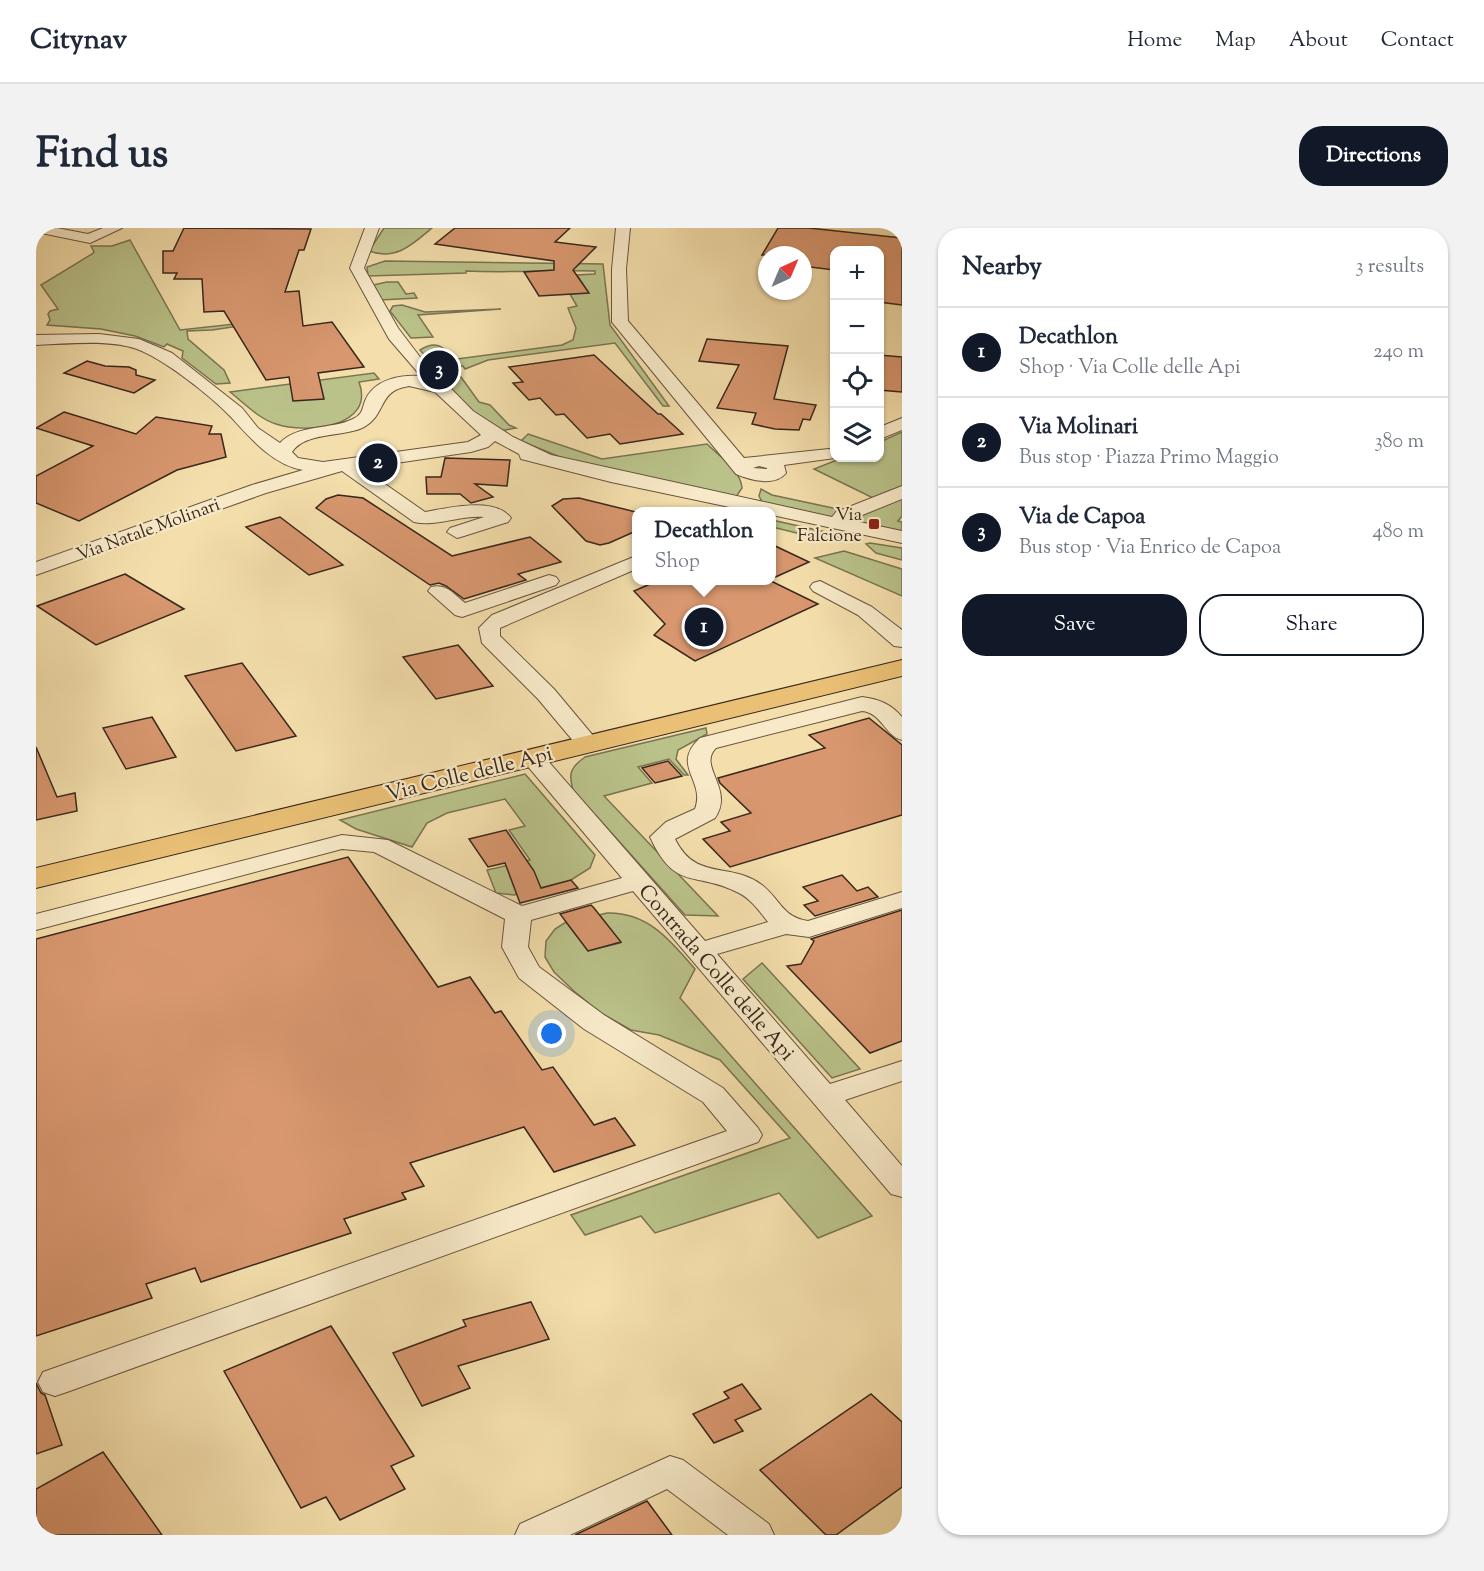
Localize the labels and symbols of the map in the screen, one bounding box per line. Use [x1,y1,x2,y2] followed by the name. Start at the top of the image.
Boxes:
[758,246,812,300] north arrow
[420,348,458,392] pin: 3
[358,440,398,486] pin: 2
[73,493,224,569] street label: Via Natale Molinari
[797,503,862,550] place label: Via Falcione
[867,517,881,531] marker: Via Falcione
[684,604,724,650] pin: 1
[383,740,556,810] street label: Via Colle delle Api
[630,878,801,1068] street label: Contrada Colle delle Api
[537,1019,566,1048] your location

